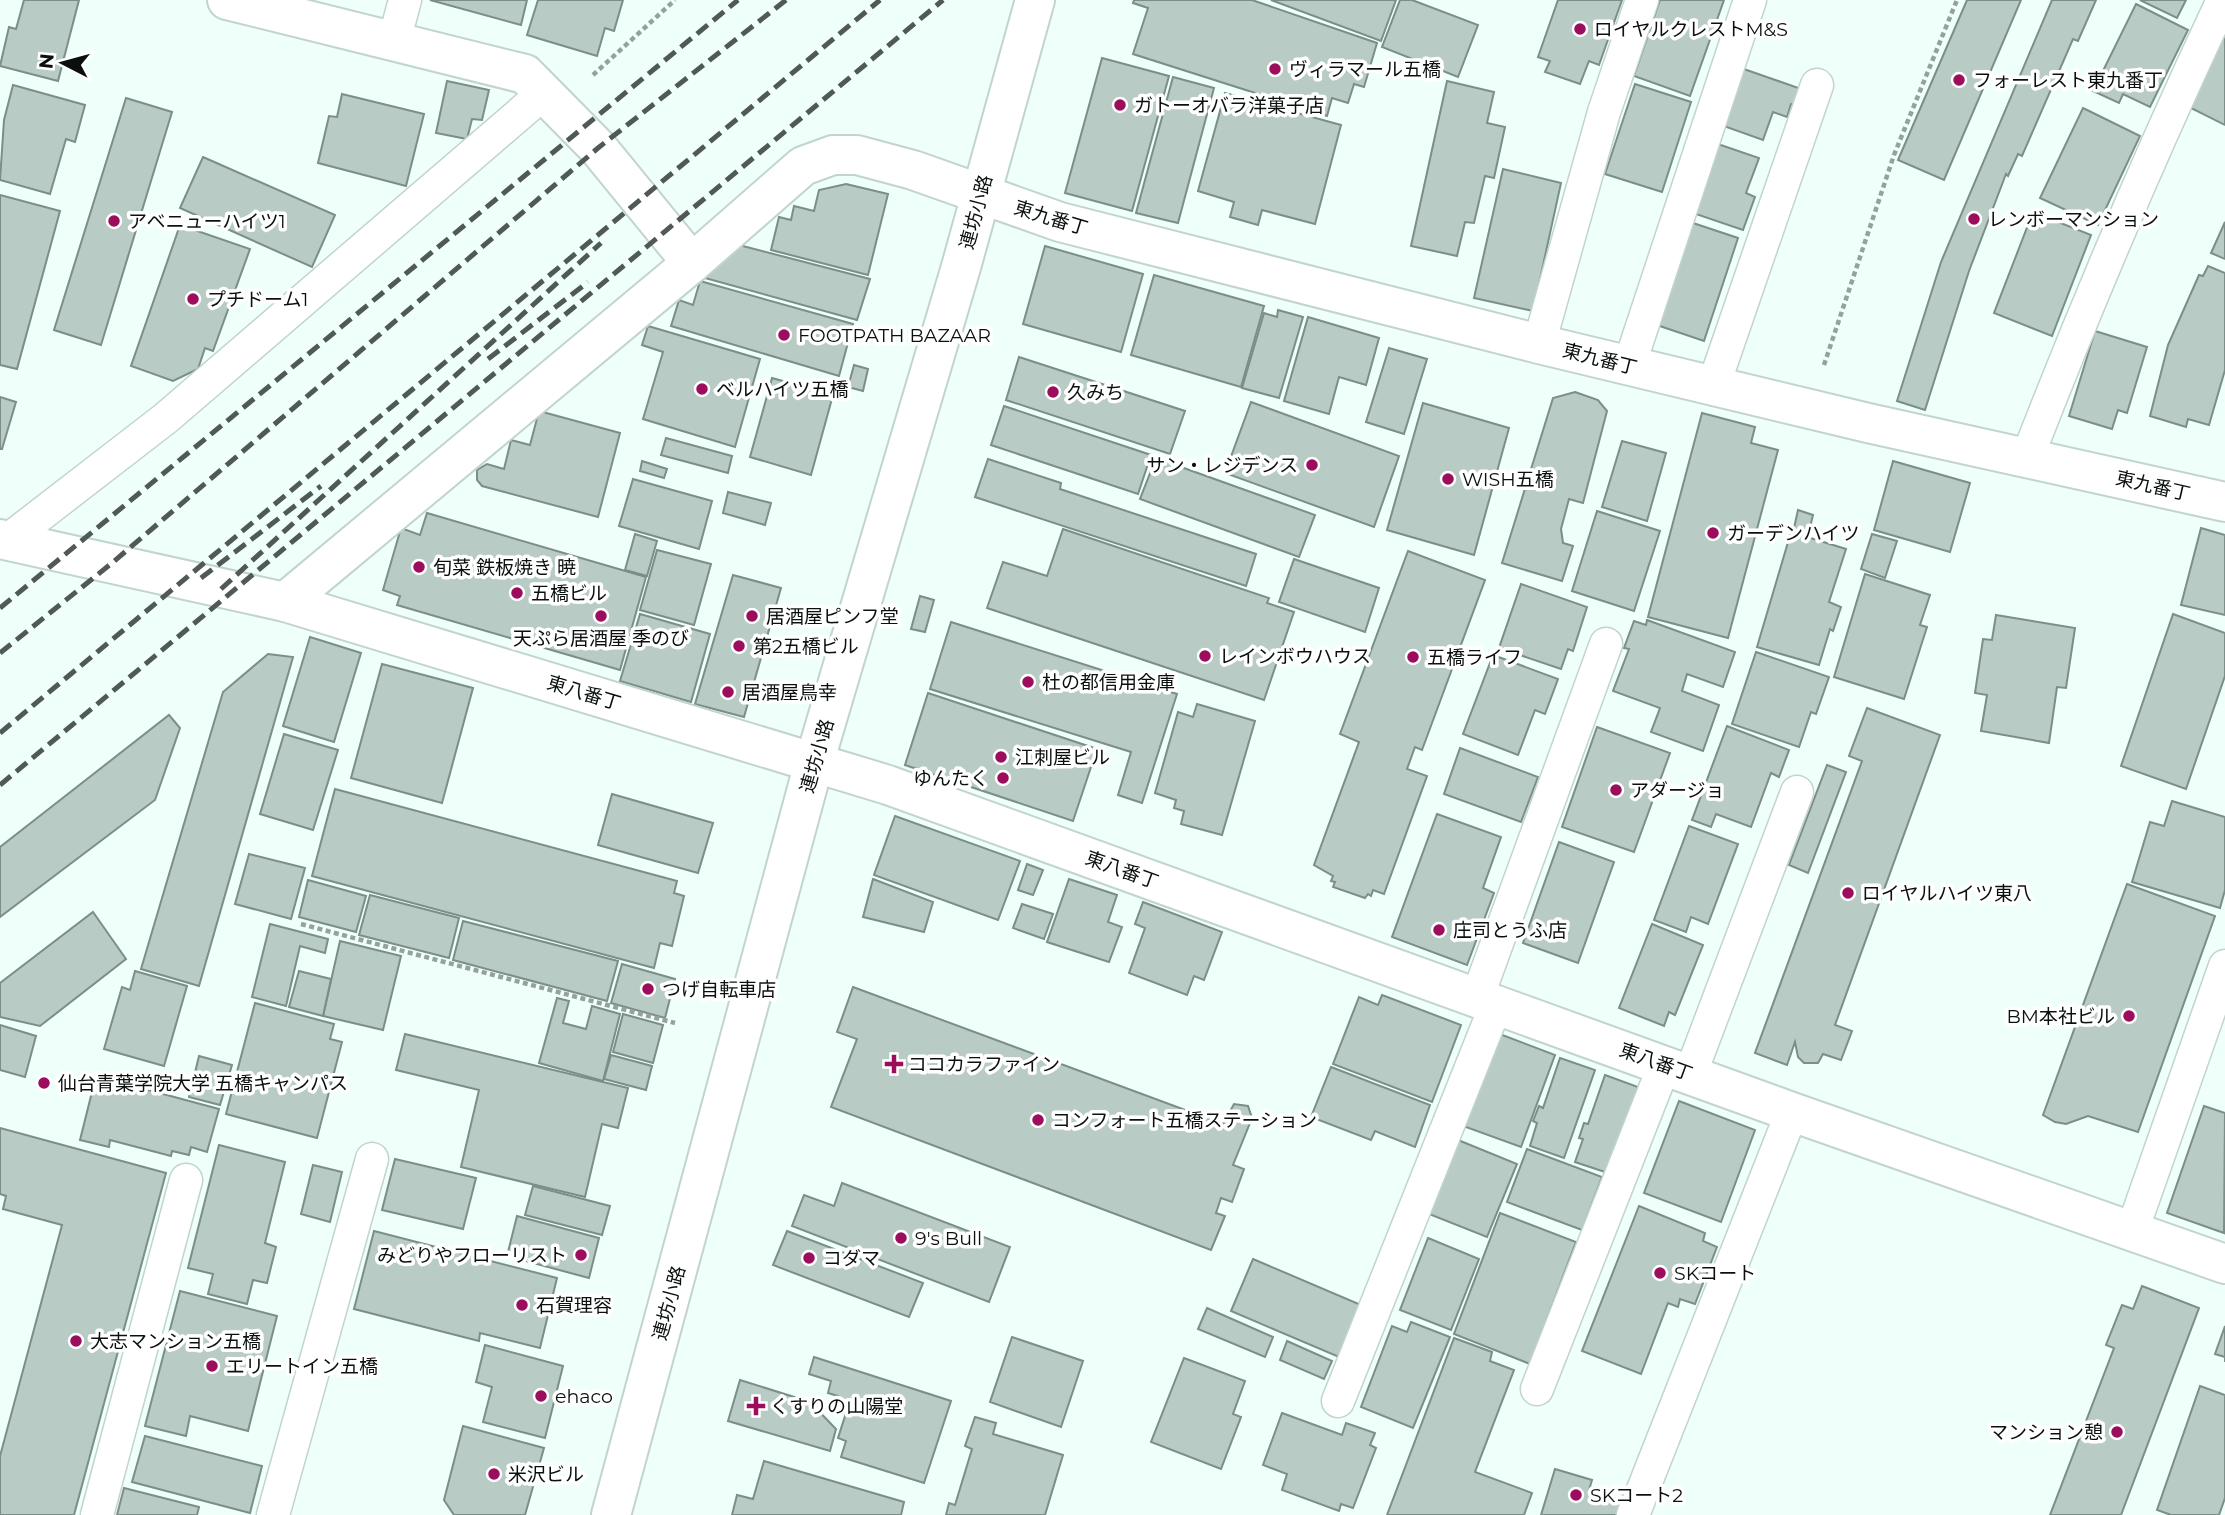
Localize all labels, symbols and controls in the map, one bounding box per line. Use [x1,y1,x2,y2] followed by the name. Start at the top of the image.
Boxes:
[1594,18,1788,41] place label: ロイヤルクレストM&S
[1572,21,1588,37] marker: ロイヤルクレストM&S
[28,28,98,98] north arrow
[34,52,59,70] text: N
[1289,58,1441,81] place label: ヴィラマール五橋
[1267,61,1283,77] marker: ヴィラマール五橋
[1973,69,2163,92] place label: フォーレスト東九番丁
[1951,72,1967,88] marker: フォーレスト東九番丁
[1134,94,1324,117] place label: ガトーオバラ洋菓子店
[1112,97,1128,113] marker: ガトーオバラ洋菓子店
[955,172,997,252] street label: 連坊小路
[1011,196,1091,240] street label: 東九番丁
[1988,208,2159,231] place label: レンボーマンション
[128,210,286,233] place label: アベニューハイツ1
[1966,211,1982,227] marker: レンボーマンション
[106,213,122,229] marker: アベニューハイツ1
[207,288,308,311] place label: プチドーム1
[185,291,201,307] marker: プチドーム1
[798,324,991,347] place label: FOOTPATH BAZAAR
[776,327,792,343] marker: FOOTPATH BAZAAR
[1560,339,1640,379] street label: 東九番丁
[716,378,849,401] place label: ベルハイツ五橋
[694,381,710,397] marker: ベルハイツ五橋
[1067,381,1124,404] place label: 久みち
[1045,384,1061,400] marker: 久みち
[1146,454,1298,477] place label: サン・レジデンス
[1304,457,1320,473] marker: サン・レジデンス
[2113,466,2193,506] street label: 東九番丁
[1462,468,1554,491] place label: WISH五橋
[1440,471,1456,487] marker: WISH五橋
[1727,522,1860,545] place label: ガーデンハイツ
[1705,525,1721,541] marker: ガーデンハイツ
[433,556,576,579] place label: 旬菜 鉄板焼き 暁
[411,559,427,575] marker: 旬菜 鉄板焼き 暁
[531,582,607,605] place label: 五橋ビル
[509,585,525,601] marker: 五橋ビル
[766,605,898,628] place label: 居酒屋ピンフ堂
[593,608,609,624] marker: 天ぷら居酒屋 季のび
[744,608,760,624] marker: 居酒屋ピンフ堂
[513,627,689,650] place label: 天ぷら居酒屋 季のび
[753,635,859,658] place label: 第2五橋ビル
[731,638,747,654] marker: 第2五橋ビル
[1219,645,1371,668] place label: レインボウハウス
[1427,646,1522,669] place label: 五橋ライフ
[1197,648,1213,664] marker: レインボウハウス
[1405,649,1421,665] marker: 五橋ライフ
[544,671,624,715] street label: 東八番丁
[1042,671,1175,694] place label: 杜の都信用金庫
[1020,674,1036,690] marker: 杜の都信用金庫
[742,681,837,704] place label: 居酒屋鳥幸
[720,684,736,700] marker: 居酒屋鳥幸
[795,716,839,796] street label: 連坊小路
[1015,746,1110,769] place label: 江刺屋ビル
[993,749,1009,765] marker: 江刺屋ビル
[913,767,989,790] place label: ゆんたく
[995,770,1011,786] marker: ゆんたく
[1630,779,1725,802] place label: アダージョ
[1608,782,1624,798] marker: アダージョ
[1082,846,1162,894] street label: 東八番丁
[1862,882,2032,905] place label: ロイヤルハイツ東八
[1840,885,1856,901] marker: ロイヤルハイツ東八
[1453,919,1567,942] place label: 庄司とうふ店
[1431,922,1447,938] marker: 庄司とうふ店
[662,978,776,1001] place label: つげ自転車店
[640,981,656,997] marker: つげ自転車店
[2007,1005,2115,1028] place label: BM本社ビル
[2121,1008,2137,1024] marker: BM本社ビル
[1616,1038,1696,1086] street label: 東八番丁
[908,1053,1060,1076] place label: ココカラファイン
[886,1056,902,1072] marker: ココカラファイン
[58,1072,348,1095] place label: 仙台青葉学院大学 五橋キャンパス
[36,1075,52,1091] marker: 仙台青葉学院大学 五橋キャンパス
[1052,1109,1317,1132] place label: コンフォート五橋ステーション
[1030,1112,1046,1128] marker: コンフォート五橋ステーション
[915,1227,982,1250] place label: 9's Bull
[893,1230,909,1246] marker: 9's Bull
[377,1244,567,1267] place label: みどりやフローリスト
[573,1247,589,1263] marker: みどりやフローリスト
[823,1247,880,1270] place label: コダマ
[801,1250,817,1266] marker: コダマ
[1674,1262,1756,1285] place label: SKコート
[648,1263,690,1343] street label: 連坊小路
[1652,1265,1668,1281] marker: SKコート
[536,1294,612,1317] place label: 石賀理容
[514,1297,530,1313] marker: 石賀理容
[90,1330,261,1353] place label: 大志マンション五橋
[68,1333,84,1349] marker: 大志マンション五橋
[226,1355,378,1378] place label: エリートイン五橋
[204,1358,220,1374] marker: エリートイン五橋
[555,1385,613,1408] place label: ehaco
[533,1388,549,1404] marker: ehaco
[770,1395,903,1418] place label: くすりの山陽堂
[748,1398,764,1414] marker: くすりの山陽堂
[1989,1421,2103,1444] place label: マンション憩
[2109,1424,2125,1440] marker: マンション憩
[508,1463,584,1486] place label: 米沢ビル
[486,1466,502,1482] marker: 米沢ビル
[1590,1484,1683,1507] place label: SKコート2
[1568,1487,1584,1503] marker: SKコート2

